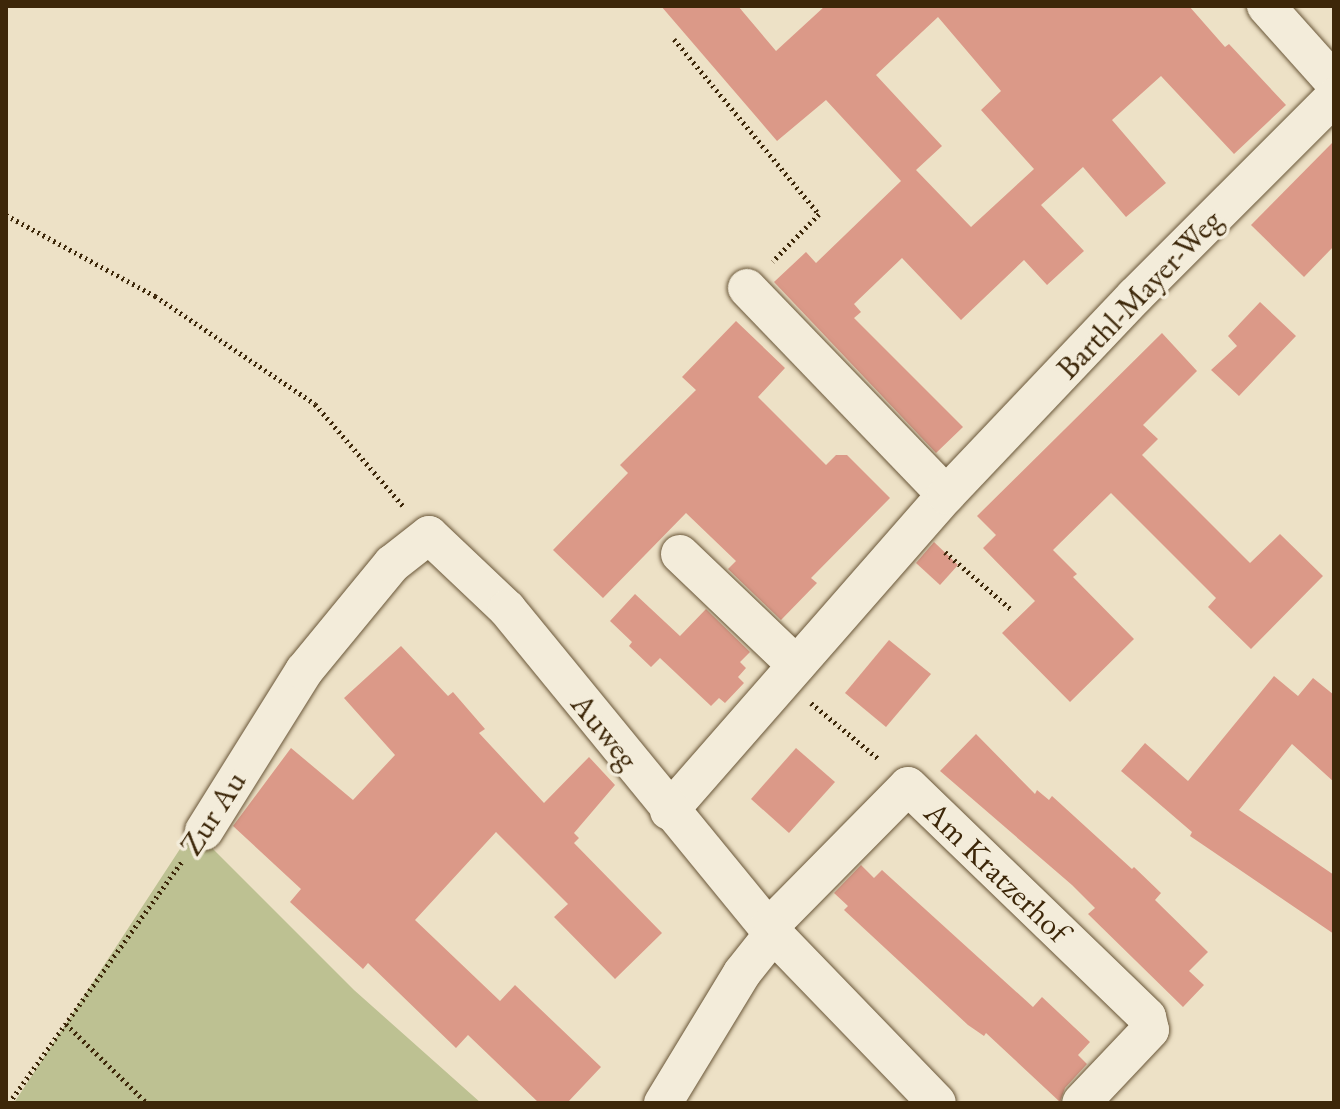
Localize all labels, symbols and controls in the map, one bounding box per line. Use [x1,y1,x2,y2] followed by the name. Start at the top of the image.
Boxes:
[1048,201,1230,387] street label: Barthl-Mayer-Weg
[563,685,647,777] street label: Auweg
[172,764,254,862] street label: Zur Au
[917,793,1077,951] street label: Am Kratzerhof

